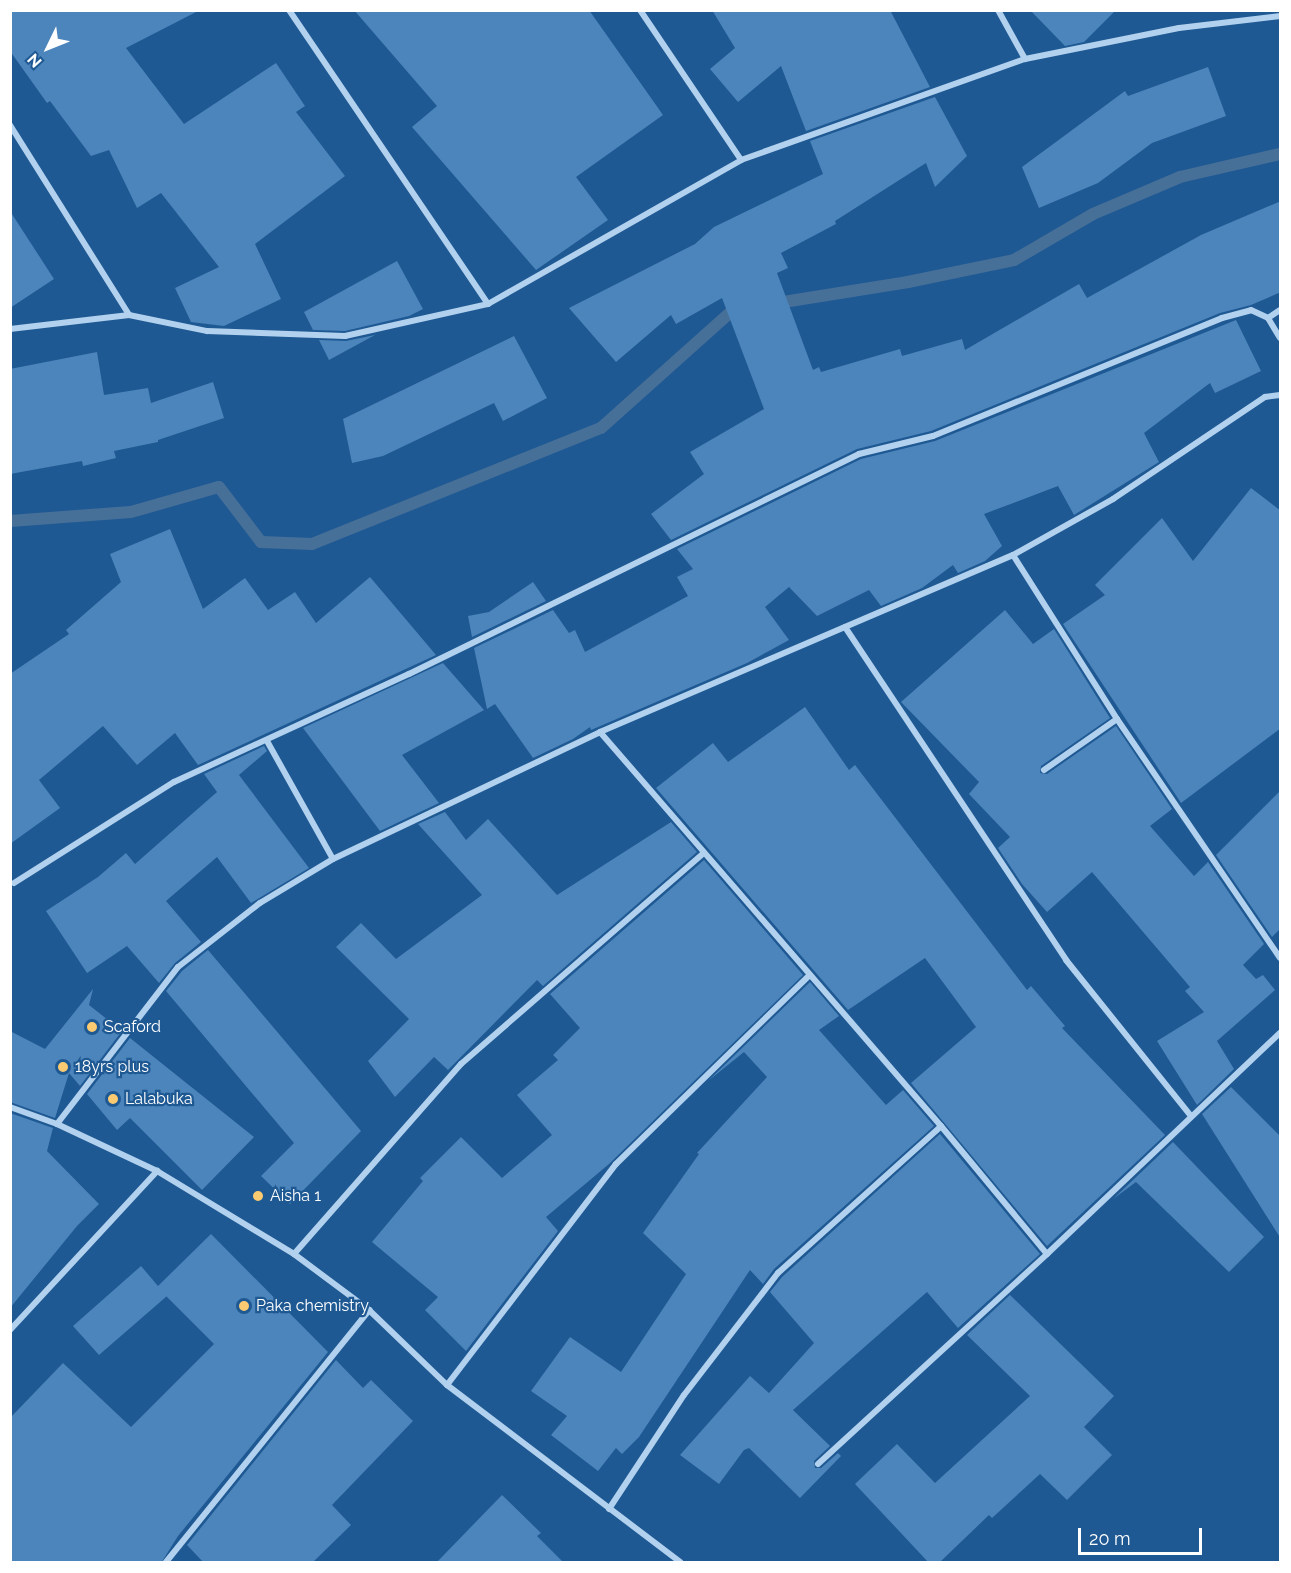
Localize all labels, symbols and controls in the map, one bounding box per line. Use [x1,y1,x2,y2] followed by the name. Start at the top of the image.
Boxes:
[18,18,78,78] north arrow
[23,50,46,72] text: N
[104,1017,161,1037] place label: Scaford
[85,1020,99,1034] marker: Scaford
[75,1057,149,1077] place label: 18yrs plus
[56,1060,70,1074] marker: 18yrs plus
[125,1089,193,1109] place label: Lalabuka
[106,1092,120,1106] marker: Lalabuka
[270,1186,321,1206] place label: Aisha 1
[251,1189,265,1203] marker: Aisha 1
[256,1296,369,1316] place label: Paka chemistry
[237,1299,251,1313] marker: Paka chemistry
[1081,1516,1206,1554] scale bar
[1089,1528,1131,1549] text: 20 m

